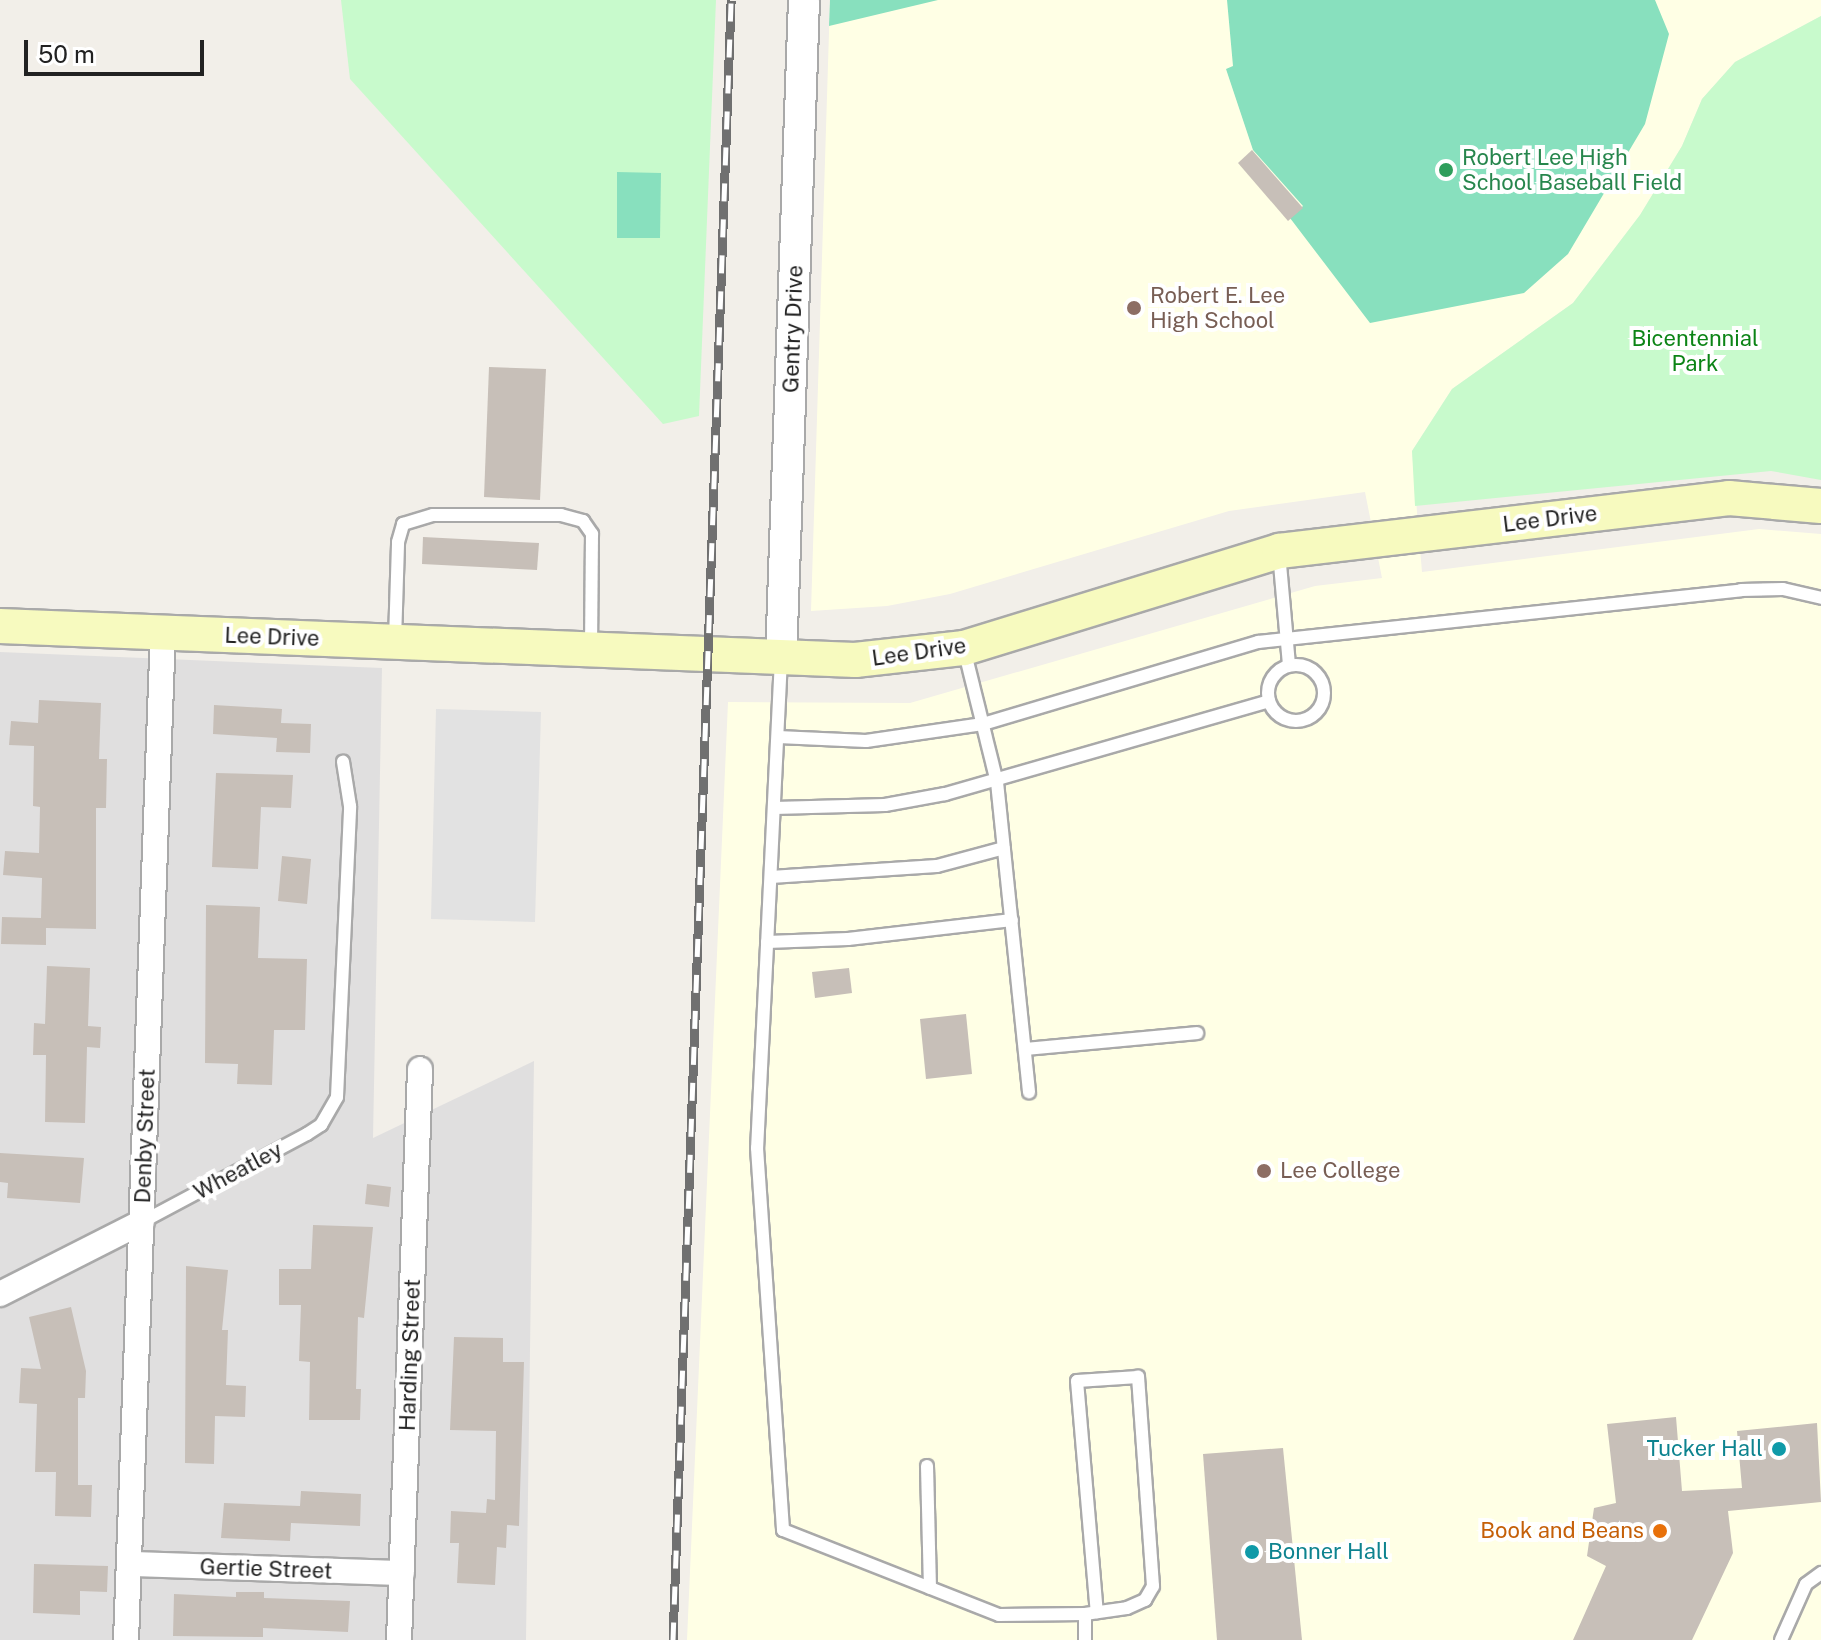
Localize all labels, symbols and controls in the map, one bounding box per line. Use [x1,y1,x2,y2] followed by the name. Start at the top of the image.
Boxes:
[28,24,208,74] scale bar
[38,40,95,68] text: 50 m
[1462,144,1682,196] place label: Robert Lee High School Baseball Field
[1437,161,1455,179] marker: Robert Lee High School Baseball Field
[778,265,808,393] street label: Gentry Drive
[1150,282,1285,334] place label: Robert E. Lee High School
[1125,299,1143,317] marker: Robert E. Lee High School
[1631,325,1759,376] park label: Bicentennial Park
[1501,500,1599,538] street label: Lee Drive
[224,622,320,652] street label: Lee Drive
[870,632,968,672] street label: Lee Drive
[129,1068,161,1204] street label: Denby Street
[189,1137,287,1205] street label: Wheatley
[1280,1158,1401,1184] place label: Lee College
[1255,1162,1273,1180] marker: Lee College
[394,1278,426,1432] street label: Harding Street
[1646,1436,1763,1462] place label: Tucker Hall
[1770,1440,1788,1458] marker: Tucker Hall
[1480,1518,1644,1544] place label: Book and Beans
[1651,1522,1669,1540] marker: Book and Beans
[1268,1539,1389,1565] place label: Bonner Hall
[1243,1543,1261,1561] marker: Bonner Hall
[199,1553,333,1585] street label: Gertie Street

